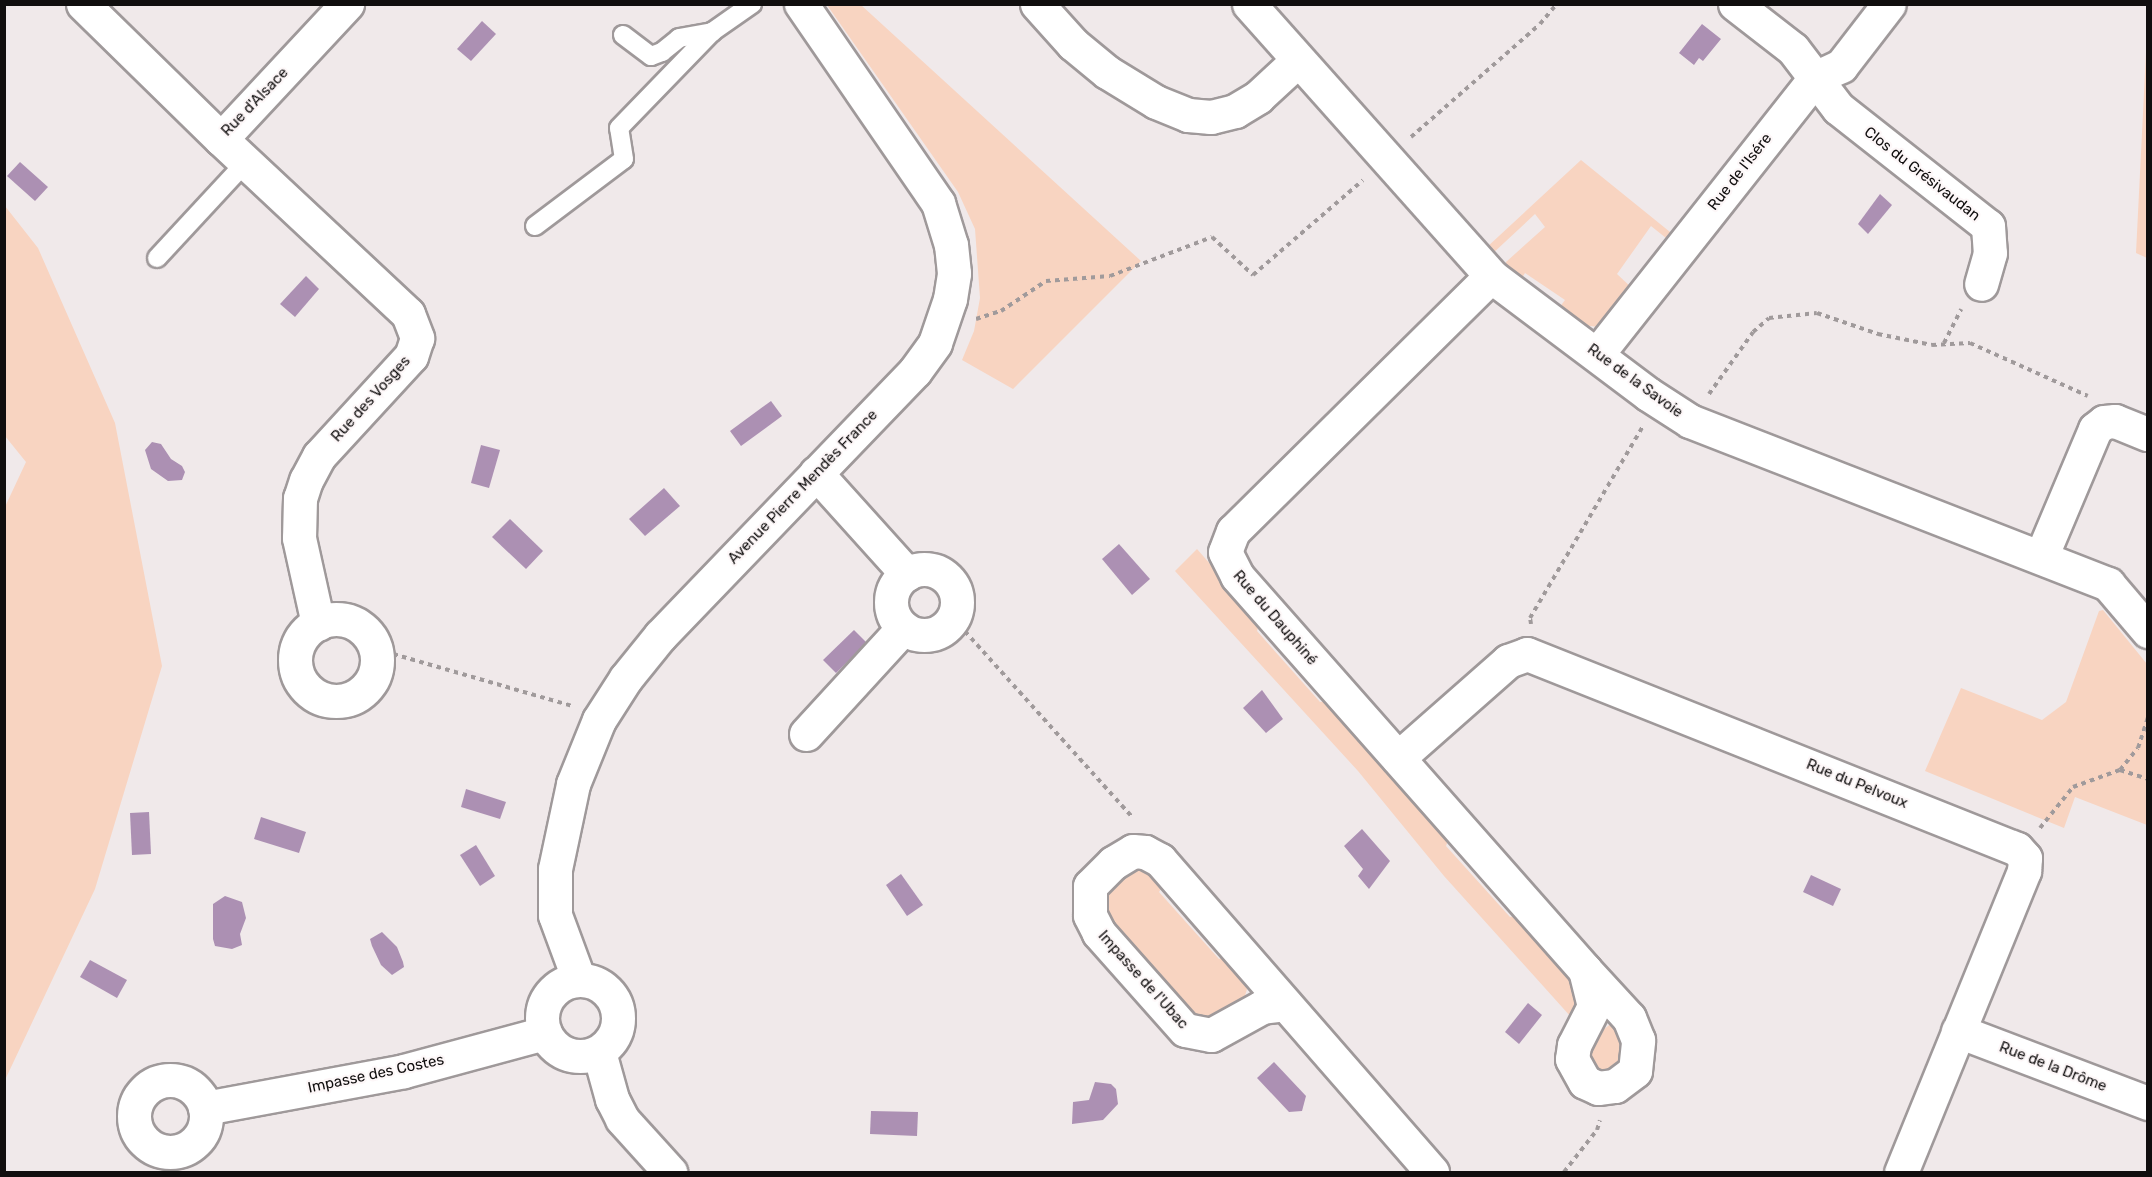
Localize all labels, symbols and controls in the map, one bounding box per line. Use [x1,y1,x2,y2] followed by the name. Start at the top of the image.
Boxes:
[218,64,292,140] street label: Rue d'Alsace
[1860,123,1984,225] street label: Clos du Grésivaudan
[1704,130,1776,214] street label: Rue de l'Isére
[1584,340,1686,422] street label: Rue de la Savoie
[328,352,414,446] street label: Rue des Vosges
[724,406,882,568] street label: Avenue Pierre Mendès France
[1229,567,1321,669] street label: Rue du Dauphiné
[1804,755,1910,813] street label: Rue du Pelvoux
[1094,927,1192,1033] street label: Impasse de l'Ubac
[1997,1038,2109,1096] street label: Rue de la Drôme
[306,1051,446,1097] street label: Impasse des Costes

